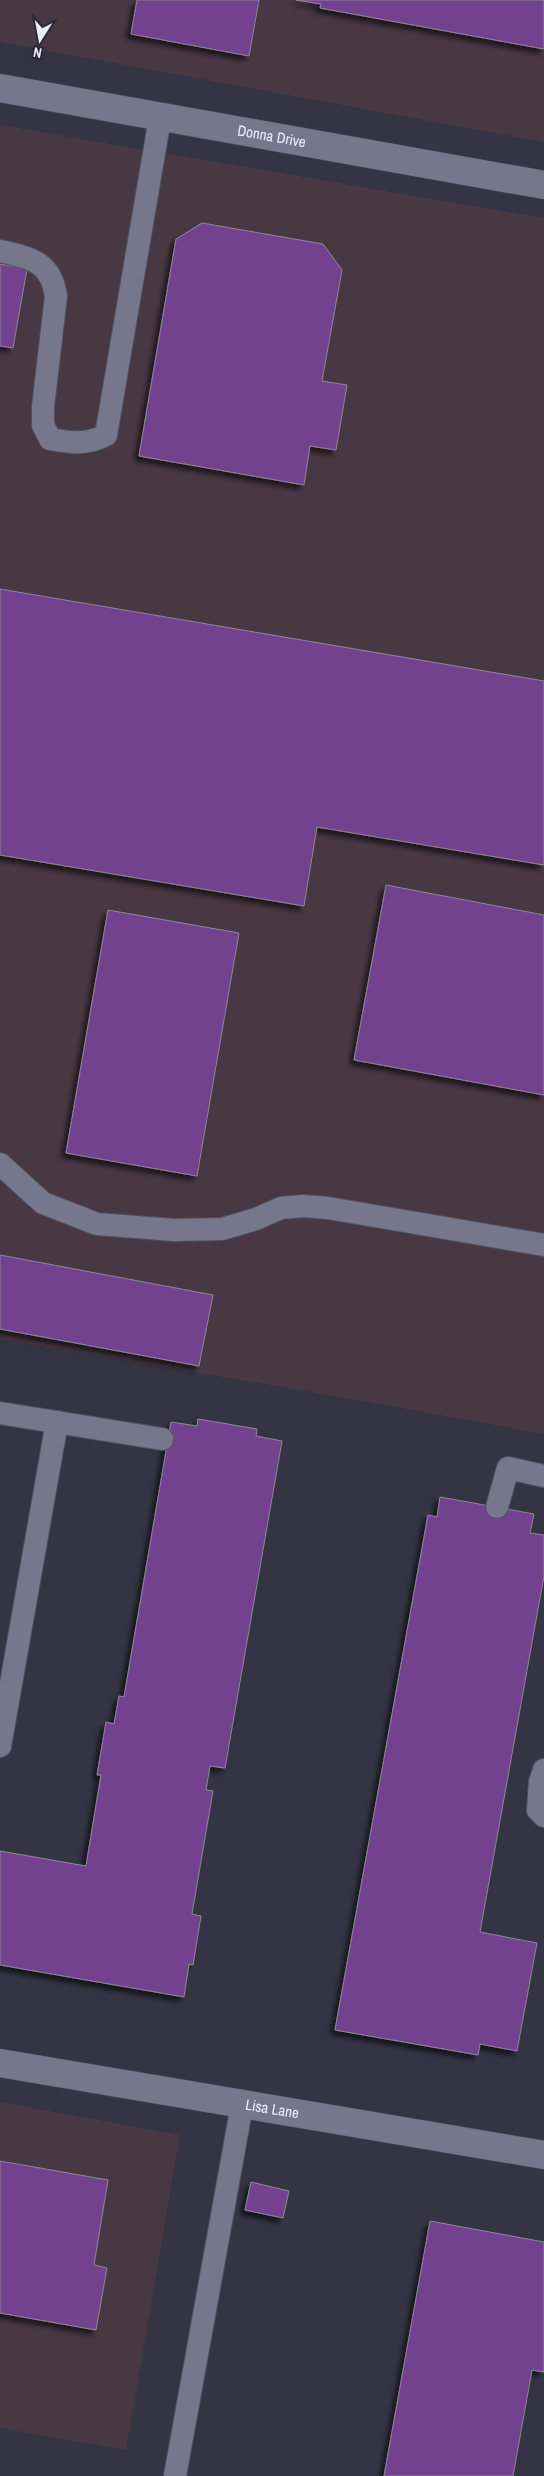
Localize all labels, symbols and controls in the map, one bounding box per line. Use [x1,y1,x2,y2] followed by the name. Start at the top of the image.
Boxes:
[15,15,65,65] north arrow
[32,43,43,62] text: N
[236,120,308,152] street label: Donna Drive
[244,2094,301,2123] street label: Lisa Lane

